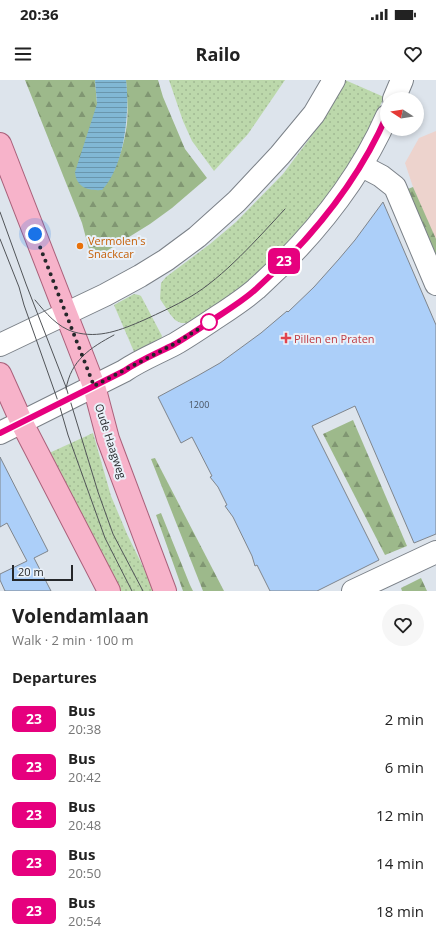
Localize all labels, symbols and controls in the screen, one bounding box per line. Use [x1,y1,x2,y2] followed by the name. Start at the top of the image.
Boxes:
[20,4,59,24] text: 20:36
[196,42,240,66] text: Railo
[12,43,34,65] icon: menu
[402,43,424,65] icon: heart
[380,92,424,136] north arrow
[380,92,424,136] map controls
[25,224,45,244] your location
[88,233,145,261] place label: Vermolen's Snackcar
[75,241,85,251] marker: Vermolen's Snackcar
[266,248,302,274] line badge: 23
[276,251,292,270] text: 23
[200,313,218,331] unlabelled marker
[294,331,375,346] place label: Pillen en Praten
[281,333,291,343] marker: Pillen en Praten
[189,398,209,411] house number: 1200
[92,402,130,480] street label: Oude Haagweg
[12,563,73,582] scale bar
[18,564,44,579] text: 20 m
[12,603,149,629] text: Volendamlaan
[382,604,424,646] button: heart
[12,631,134,649] text: Walk · 2 min · 100 m
[12,667,97,687] text: Departures
[68,700,95,720] text: Bus
[26,709,42,728] text: 23
[385,709,424,729] text: 2 min
[68,720,101,738] text: 20:38
[68,748,95,768] text: Bus
[26,757,42,776] text: 23
[385,757,424,777] text: 6 min
[68,768,101,786] text: 20:42
[68,796,95,816] text: Bus
[26,805,42,824] text: 23
[376,805,424,825] text: 12 min
[68,816,101,834] text: 20:48
[68,844,95,864] text: Bus
[26,853,42,872] text: 23
[376,853,424,873] text: 14 min
[68,864,101,882] text: 20:50
[68,892,95,912] text: Bus
[26,901,42,920] text: 23
[376,901,424,921] text: 18 min
[68,912,101,930] text: 20:54

